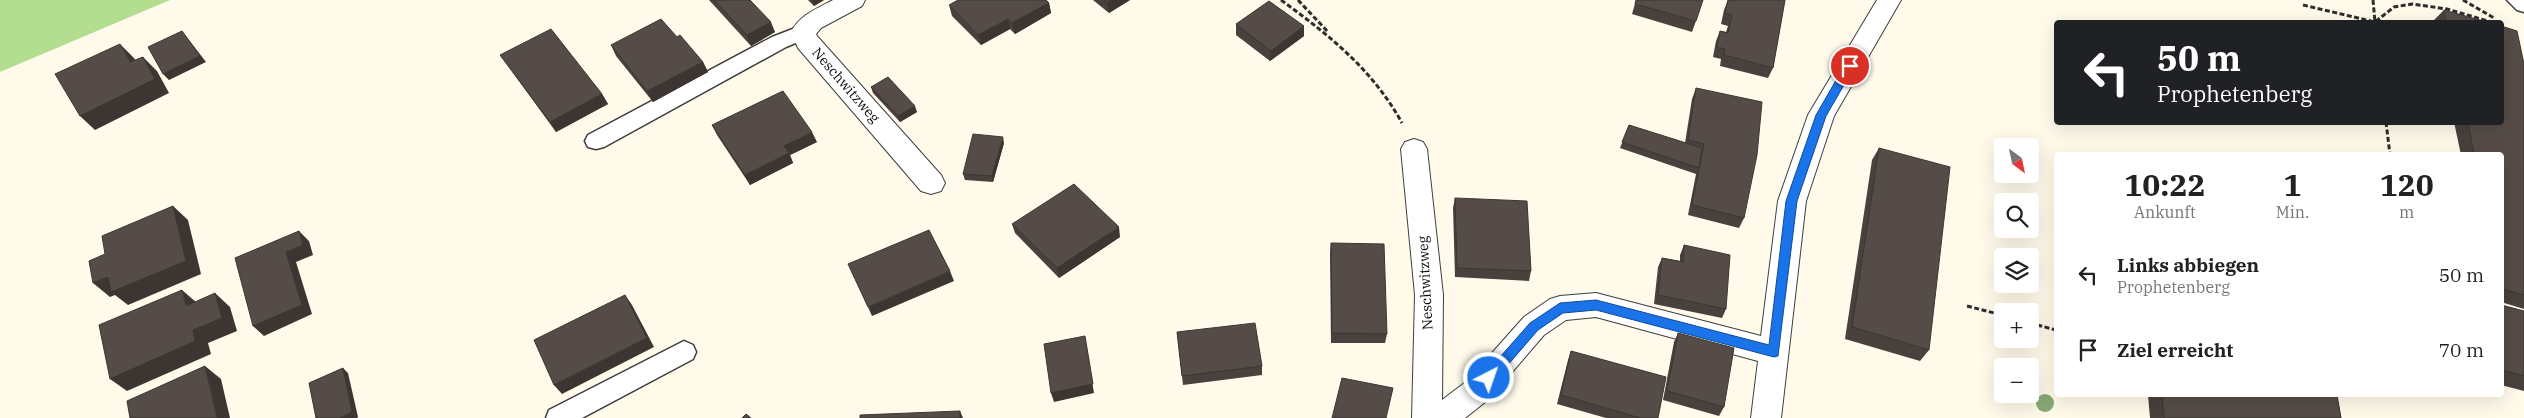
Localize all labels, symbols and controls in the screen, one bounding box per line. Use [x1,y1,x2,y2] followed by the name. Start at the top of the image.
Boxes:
[2157,35,2241,81] text: 50 m
[2074,40,2139,105] icon: left
[808,44,884,127] street label: Neschwitzweg
[1829,45,1871,87] pin
[1836,52,1864,80] icon: arrive
[2157,79,2312,108] text: Prophetenberg
[1994,138,2039,182] north arrow
[1994,138,2039,403] map controls
[2124,165,2205,204] text: 10:22
[2284,165,2302,204] text: 1
[2380,165,2434,204] text: 120
[1994,193,2039,238] button: search
[2134,202,2196,222] text: Ankunft
[2276,202,2309,222] text: Min.
[2399,202,2414,222] text: m
[1414,235,1436,331] street label: Neschwitzweg
[1994,248,2039,293] button: layers
[2117,253,2259,277] text: Links abbiegen
[2074,261,2102,289] icon: left
[2439,263,2484,287] text: 50 m
[2117,277,2230,297] text: Prophetenberg
[1994,303,2039,348] button: +
[2074,336,2102,364] icon: arrive
[2117,338,2233,362] text: Ziel erreicht
[2439,338,2484,362] text: 70 m
[1462,351,1514,403] position arrow
[1994,358,2039,403] button: −

